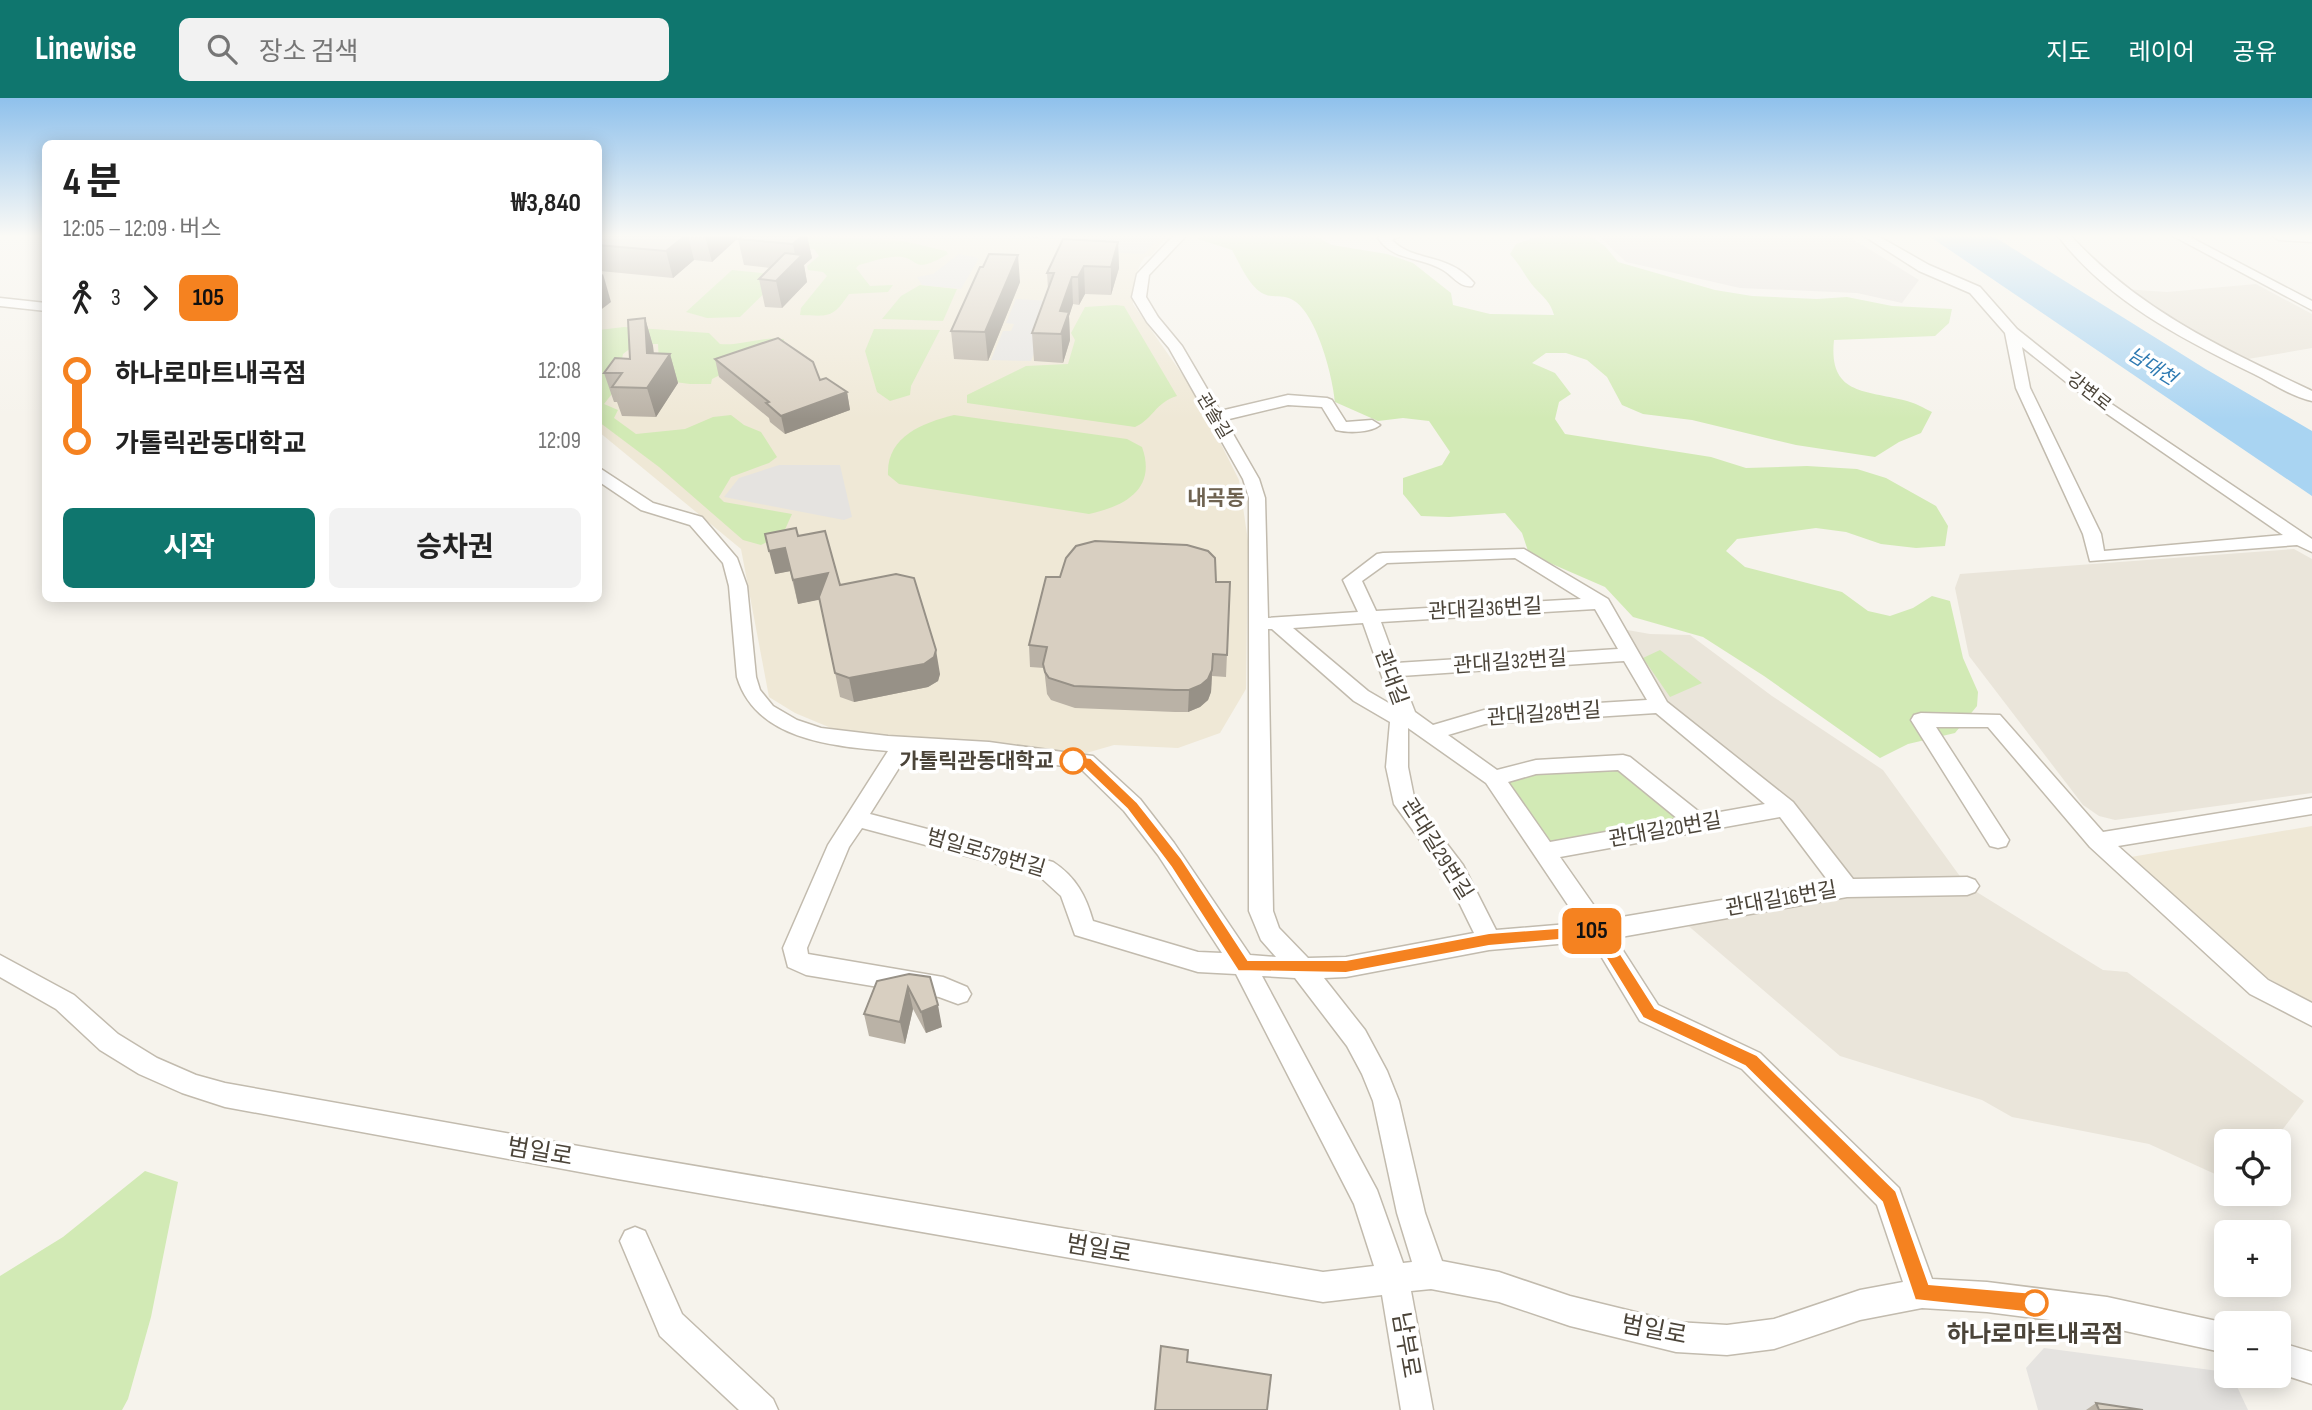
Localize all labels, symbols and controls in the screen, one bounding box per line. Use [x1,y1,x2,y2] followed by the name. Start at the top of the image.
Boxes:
[179,18,669,81] search box
[35,29,137,69] text: Linewise
[203,30,241,68] icon: search
[259,37,359,68] text: 장소 검색
[2046,38,2091,67] text: 지도
[2129,38,2195,67] text: 레이어
[2233,38,2277,67] text: 공유
[63,160,122,205] text: 4 분
[511,188,581,219] text: ₩3,840
[63,215,221,243] text: 12:05 – 12:09 · 버스
[63,279,101,317] icon: walk
[131,279,169,317] icon: forward
[193,283,224,312] text: 105
[111,284,121,312] text: 3
[2124,343,2182,391] water label: 남대천
[539,357,581,385] text: 12:08
[115,359,306,390] text: 하나로마트내곡점
[2063,368,2115,416] street label: 강변로
[1192,389,1236,443] street label: 관솔길
[538,427,581,455] text: 12:09
[115,429,306,460] text: 가톨릭관동대학교
[1187,486,1245,511] district label: 내곡동
[63,508,315,588] button: 시작
[329,508,581,588] button: 승차권
[1427,594,1543,624] street label: 관대길36번길
[1369,645,1413,709] street label: 관대길
[1452,646,1568,678] street label: 관대길32번길
[1486,698,1602,730] street label: 관대길28번길
[1060,748,1086,774] marker: 가톨릭관동대학교
[899,749,1054,774] place label: 가톨릭관동대학교
[1396,794,1478,904] street label: 관대길29번길
[1606,808,1724,852] street label: 관대길20번길
[924,824,1048,882] street label: 범일로579번길
[1723,877,1839,921] street label: 관대길16번길
[1552,908,1632,954] line badge: 105
[1576,916,1608,945] text: 105
[2214,1129,2291,1388] map controls
[2214,1129,2291,1206] button: locate
[505,1132,575,1172] street label: 범일로
[2214,1220,2291,1297] button: +
[1064,1229,1134,1269] street label: 범일로
[2022,1290,2048,1316] marker: 하나로마트내곡점
[1619,1309,1689,1351] street label: 범일로
[1386,1310,1426,1380] street label: 남부로
[2214,1311,2291,1388] button: −
[1947,1320,2123,1349] place label: 하나로마트내곡점

